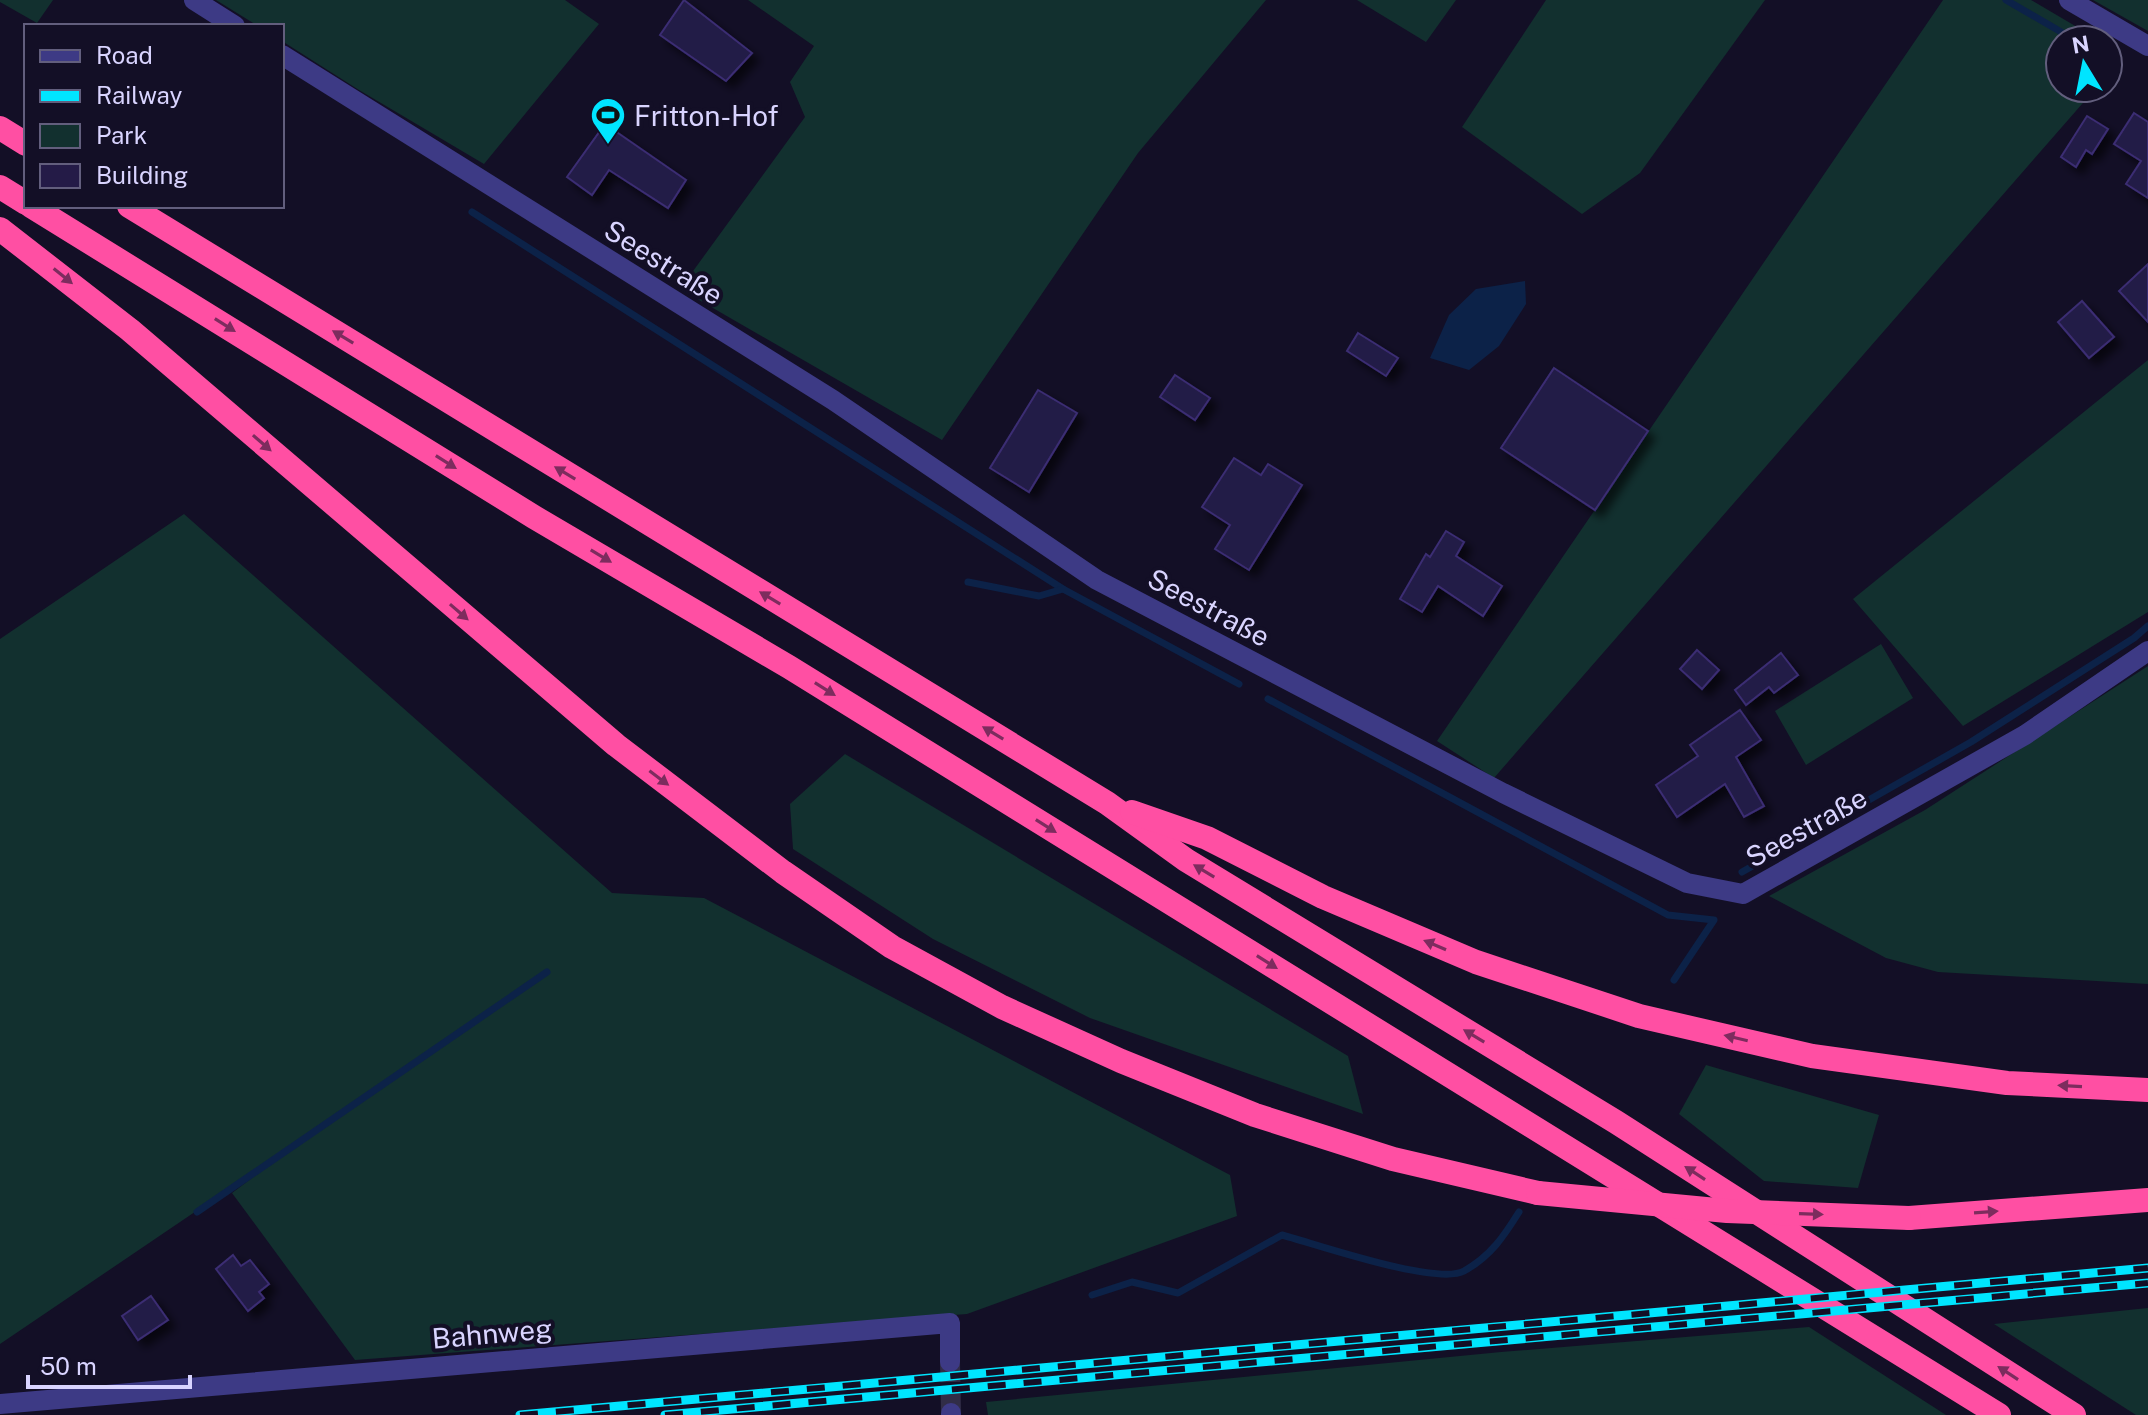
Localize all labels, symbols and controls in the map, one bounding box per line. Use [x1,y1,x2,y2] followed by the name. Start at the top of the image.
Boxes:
[24,24,284,208] legend
[2044,24,2124,104] north arrow
[2070,30,2091,59] text: N
[96,41,153,69] text: Road
[96,81,182,109] text: Railway
[589,96,627,146] sports icon: Fritton-Hof
[634,99,779,132] place label: Fritton-Hof
[96,121,147,149] text: Park
[96,161,188,189] text: Building
[599,213,729,311] street label: Seestraße
[52,267,72,284] one-way arrow
[214,318,236,332] one-way arrow
[332,330,354,344] one-way arrow
[251,434,271,451] one-way arrow
[435,455,457,469] one-way arrow
[554,466,576,480] one-way arrow
[590,549,612,563] one-way arrow
[1142,561,1276,653] street label: Seestraße
[759,591,781,605] one-way arrow
[450,602,469,620] one-way arrow
[814,682,836,696] one-way arrow
[982,726,1003,741] one-way arrow
[648,770,670,786] one-way arrow
[1740,780,1872,874] street label: Seestraße
[1035,818,1057,832] one-way arrow
[1193,865,1215,879] one-way arrow
[1423,939,1447,952] one-way arrow
[1256,955,1278,969] one-way arrow
[1463,1029,1485,1043] one-way arrow
[1724,1031,1749,1044] one-way arrow
[2057,1080,2082,1093] one-way arrow
[1684,1166,1706,1180] one-way arrow
[1974,1205,1999,1218] one-way arrow
[1799,1208,1824,1221] one-way arrow
[430,1311,554,1355] street label: Bahnweg
[28,1339,190,1389] scale bar
[40,1352,97,1380] text: 50 m
[1998,1366,2019,1381] one-way arrow

